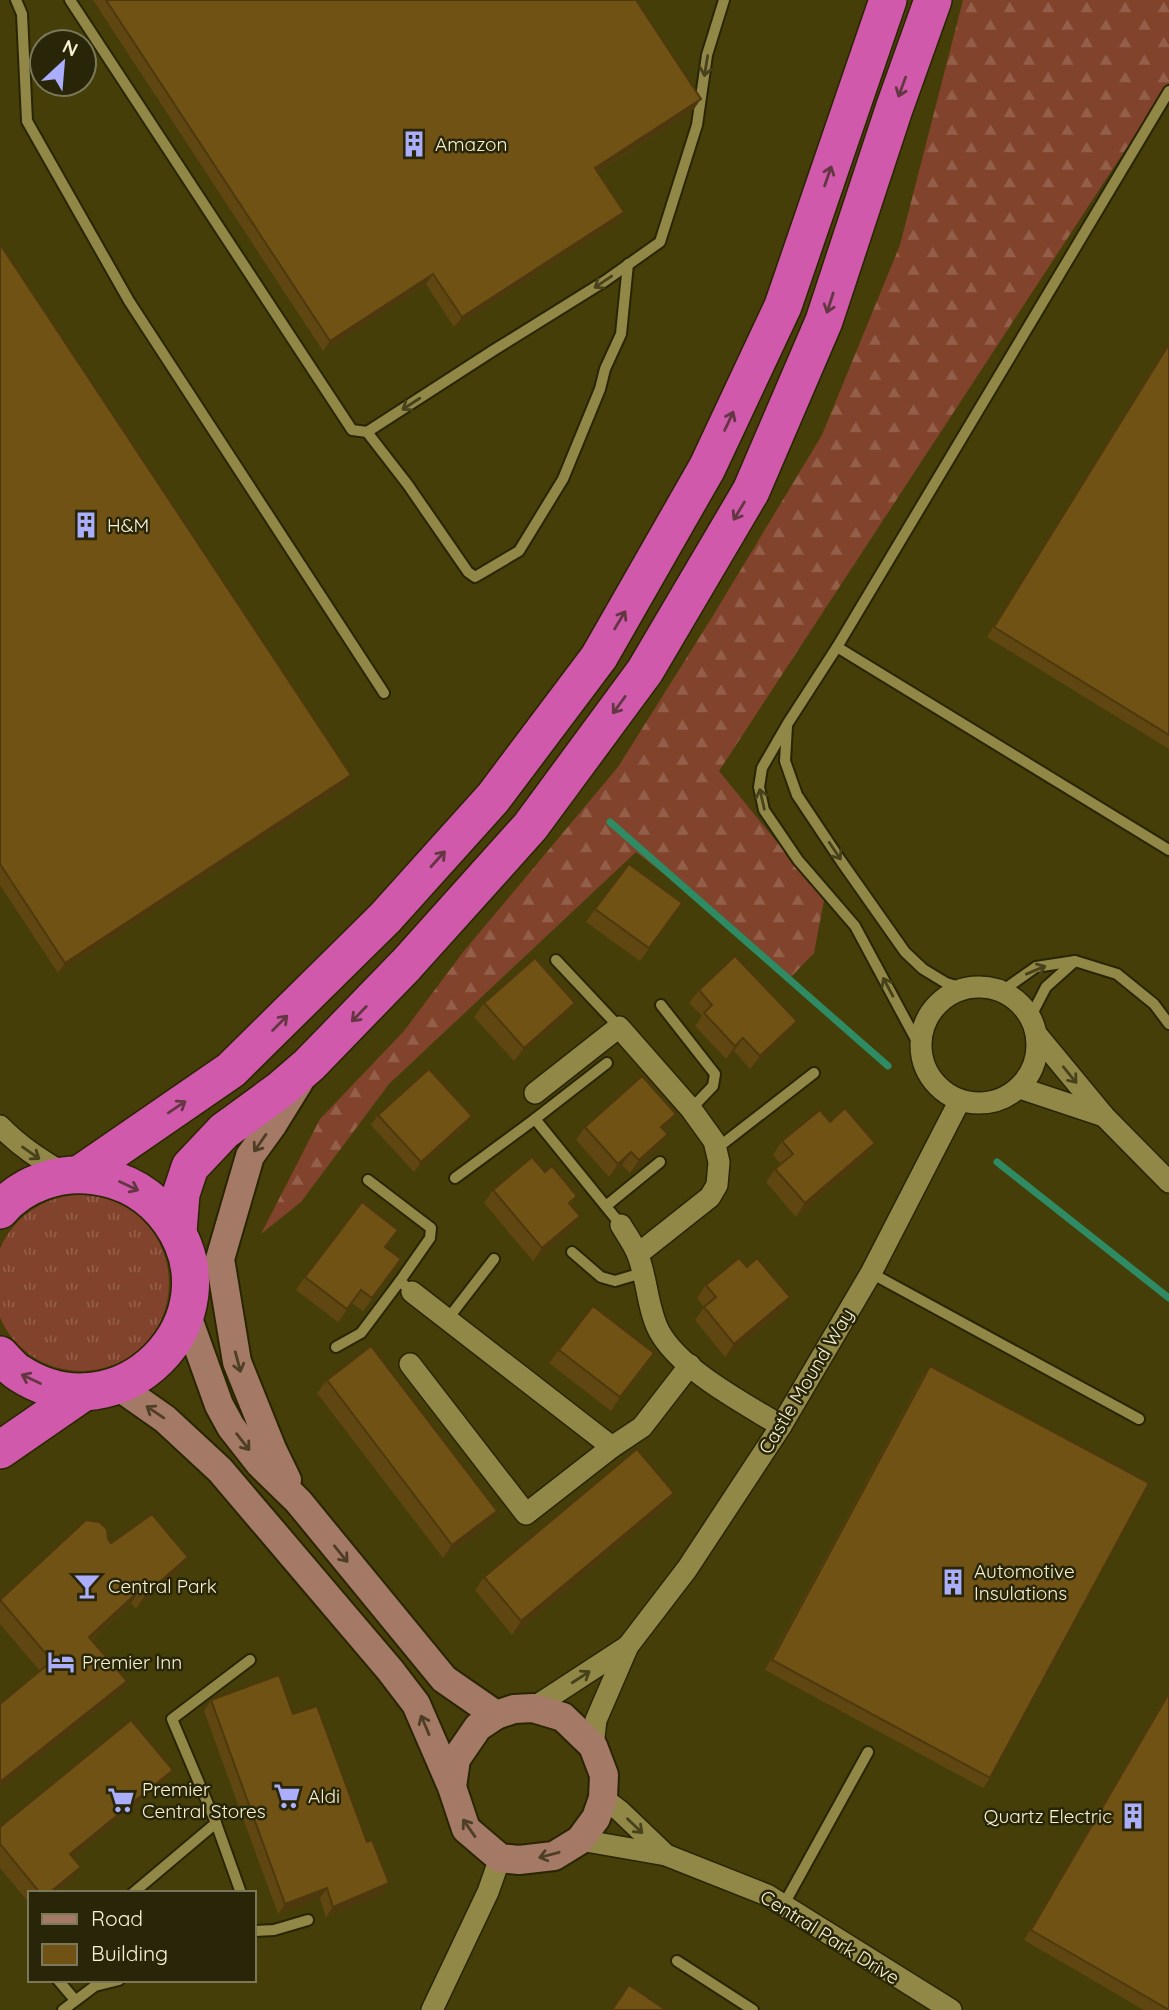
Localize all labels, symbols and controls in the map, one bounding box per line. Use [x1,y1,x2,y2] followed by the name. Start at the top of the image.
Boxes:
[28,28,98,98] north arrow
[59,34,82,62] text: N
[699,54,712,77] one-way arrow
[895,76,907,98] one-way arrow
[399,129,429,159] building icon: Amazon
[435,132,508,156] place label: Amazon
[822,165,835,187] one-way arrow
[594,275,613,289] one-way arrow
[823,292,836,314] one-way arrow
[402,396,421,411] one-way arrow
[723,411,737,432] one-way arrow
[731,501,745,521] one-way arrow
[71,510,101,540] building icon: H&M
[107,513,149,537] place label: H&M
[614,611,628,631] one-way arrow
[612,695,627,714] one-way arrow
[755,788,768,811] one-way arrow
[828,841,842,860] one-way arrow
[430,851,447,868] one-way arrow
[1025,962,1046,975] one-way arrow
[881,977,895,997] one-way arrow
[350,1005,367,1022] one-way arrow
[271,1014,288,1031] one-way arrow
[1063,1066,1078,1084] one-way arrow
[167,1100,186,1115] one-way arrow
[252,1133,267,1152] one-way arrow
[21,1145,40,1160] one-way arrow
[118,1180,139,1193] one-way arrow
[753,1304,859,1458] street label: Castle Mound Way
[232,1350,245,1372] one-way arrow
[21,1372,43,1385] one-way arrow
[146,1405,165,1420] one-way arrow
[235,1432,250,1450] one-way arrow
[334,1545,349,1563] one-way arrow
[974,1559,1075,1605] place label: Automotive Insulations
[938,1567,968,1597] building icon: Automotive Insulations
[72,1571,102,1601] bar icon: Central Park
[108,1574,217,1598] place label: Central Park
[46,1647,76,1677] hotel icon: Premier Inn
[82,1650,182,1674] place label: Premier Inn
[571,1670,590,1684] one-way arrow
[418,1714,431,1736] one-way arrow
[142,1777,266,1823] place label: Premier Central Stores
[272,1781,302,1811] supermarket icon: Aldi
[308,1784,340,1808] place label: Aldi
[106,1785,136,1815] supermarket icon: Premier Central Stores
[1118,1801,1148,1831] building icon: Quartz Electric
[984,1804,1112,1828] place label: Quartz Electric
[626,1817,643,1834] one-way arrow
[462,1818,477,1837] one-way arrow
[538,1849,561,1862] one-way arrow
[756,1884,904,1990] street label: Central Park Drive
[28,1891,256,1982] legend
[91,1905,143,1931] text: Road
[91,1940,168,1966] text: Building

